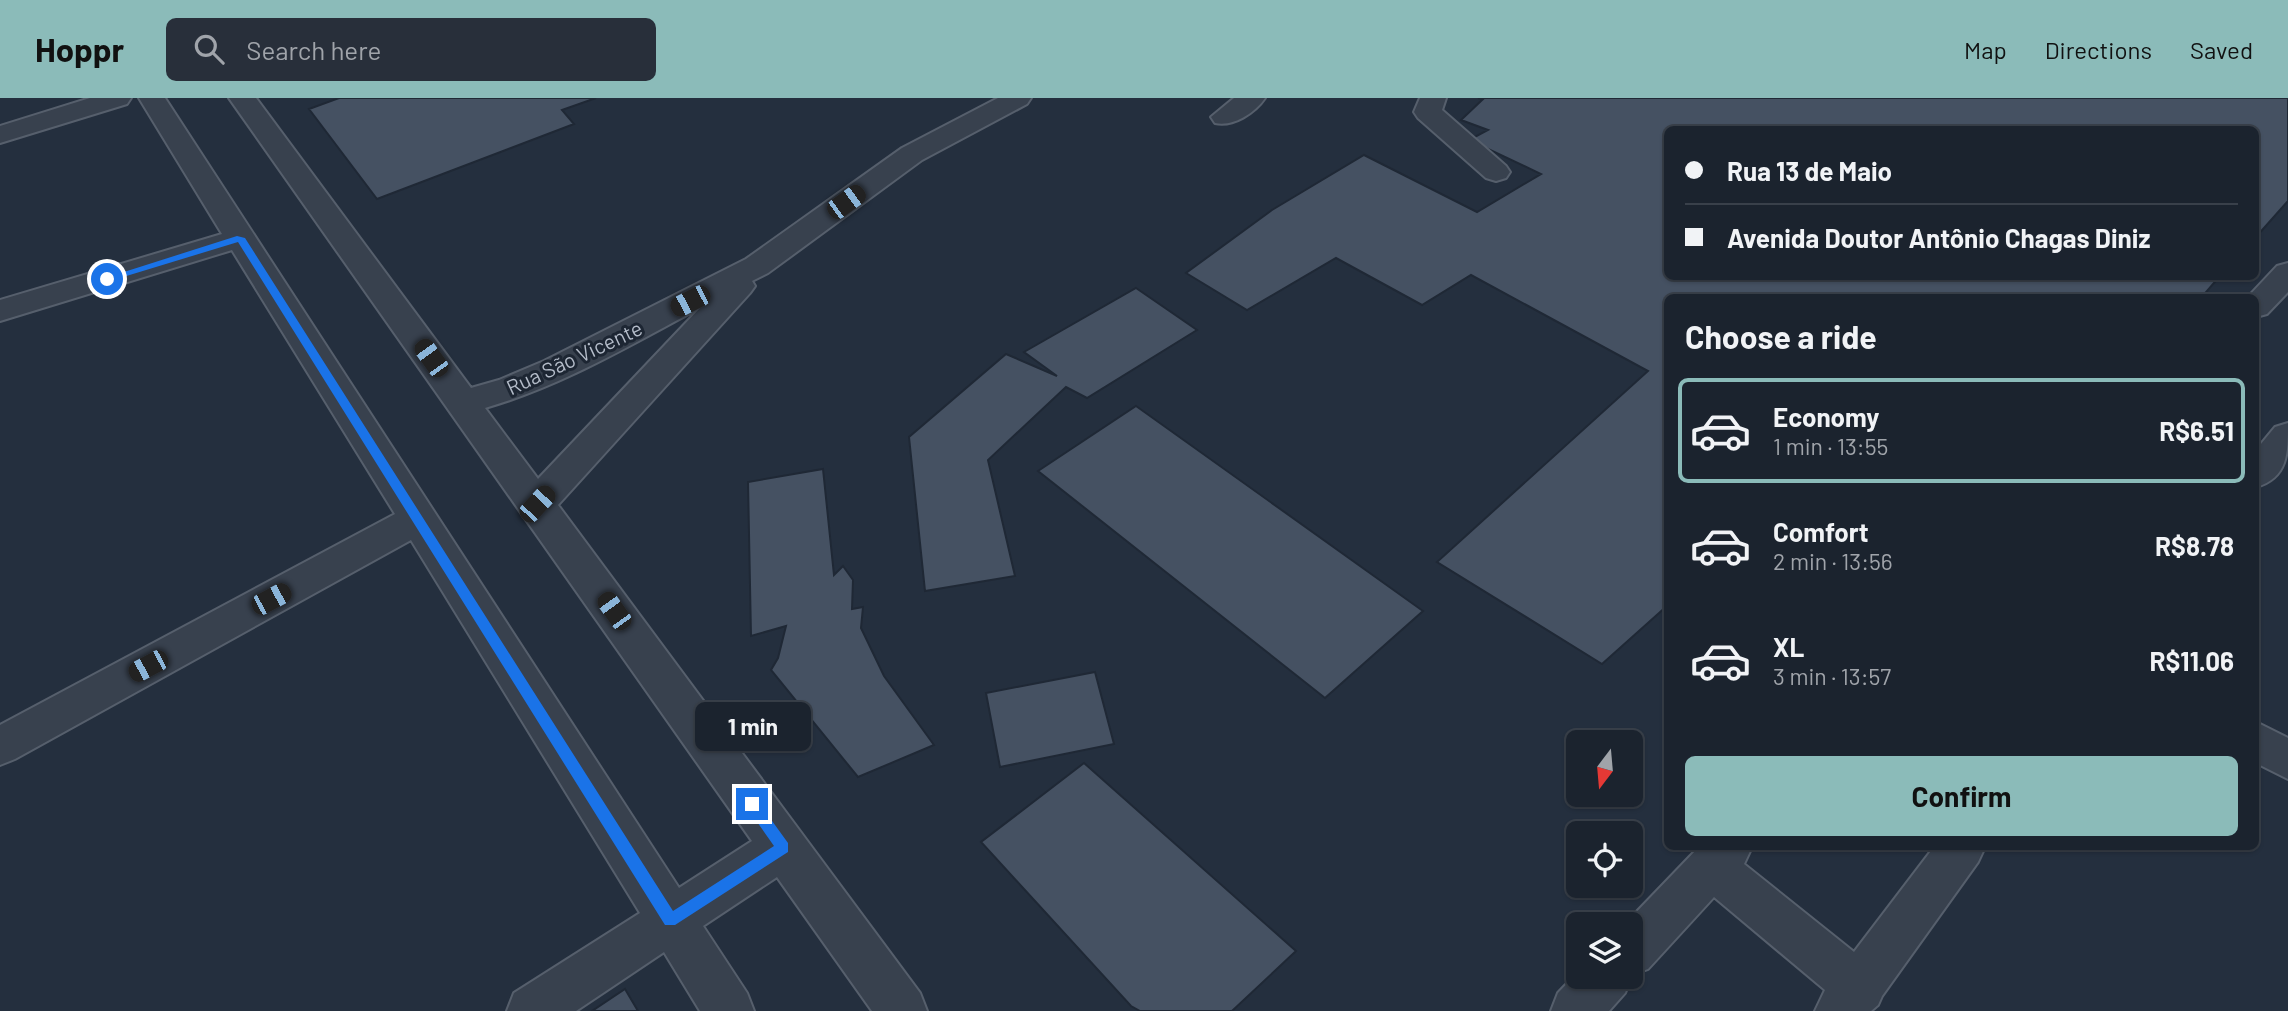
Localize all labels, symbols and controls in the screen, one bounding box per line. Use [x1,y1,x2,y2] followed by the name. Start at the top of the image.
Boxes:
[166,18,656,81] search box
[35,29,124,69] text: Hoppr
[190,30,228,68] icon: search
[246,34,381,65] text: Search here
[1964,35,2007,64] text: Map
[2045,35,2152,64] text: Directions
[2190,35,2253,64] text: Saved
[1727,155,1892,186] text: Rua 13 de Maio
[823,181,870,223] car
[1727,222,2150,253] text: Avenida Doutor Antônio Chagas Diniz
[91,263,123,295] route start
[667,282,714,320] car
[502,315,646,399] street label: Rua São Vicente
[1685,317,1877,355] text: Choose a ride
[411,335,452,381] car
[1689,399,1752,462] icon: car
[1773,401,1879,432] text: Economy
[2159,415,2234,446] text: R$6.51
[1773,432,1888,460] text: 1 min · 13:55
[515,481,560,527] car
[1689,514,1752,577] icon: car
[1773,516,1869,547] text: Comfort
[2155,530,2234,561] text: R$8.78
[1773,547,1893,575] text: 2 min · 13:56
[248,580,295,618] car
[594,588,635,634] car
[1689,629,1752,692] icon: car
[1773,631,1804,662] text: XL
[2149,645,2234,676] text: R$11.06
[125,647,172,685] car
[1773,662,1891,690] text: 3 min · 13:57
[694,702,810,752] callout: 1 min
[728,712,778,740] text: 1 min
[1566,730,1643,807] north arrow
[1566,730,1643,989] map controls
[1685,756,2238,836] button: Confirm
[736,788,768,820] route end
[1566,821,1643,898] button: locate
[1566,912,1643,989] button: layers

